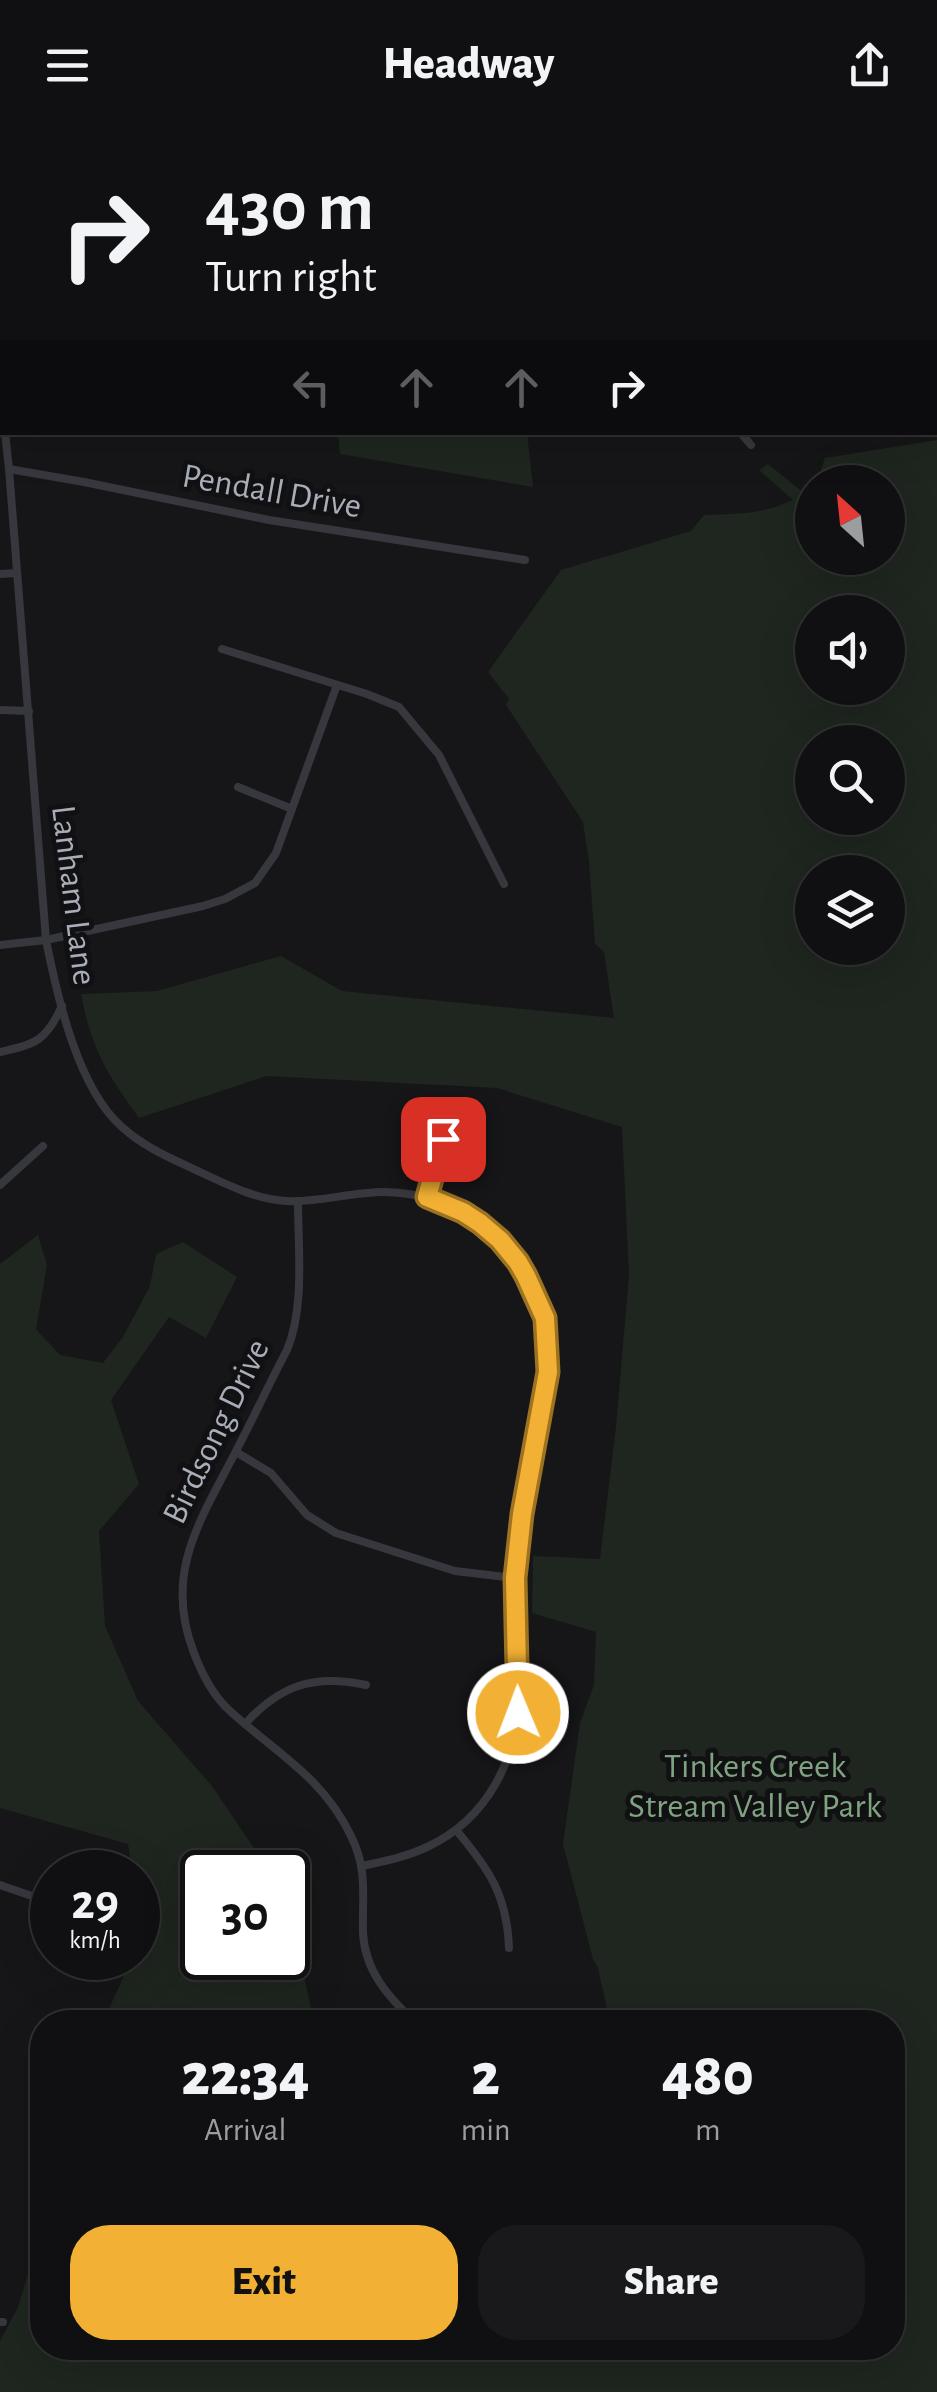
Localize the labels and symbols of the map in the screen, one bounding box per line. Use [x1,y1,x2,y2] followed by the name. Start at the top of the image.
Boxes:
[180,459,364,524] street label: Pendall Drive
[795,465,905,575] north arrow
[45,803,102,987] street label: Lanham Lane
[401,1097,486,1182] pin
[157,1334,276,1529] street label: Birdsong Drive
[466,1661,570,1765] position arrow
[628,1749,882,1824] park label: Tinkers Creek Stream Valley Park
[180,1850,310,1980] speed limit sign: 30

